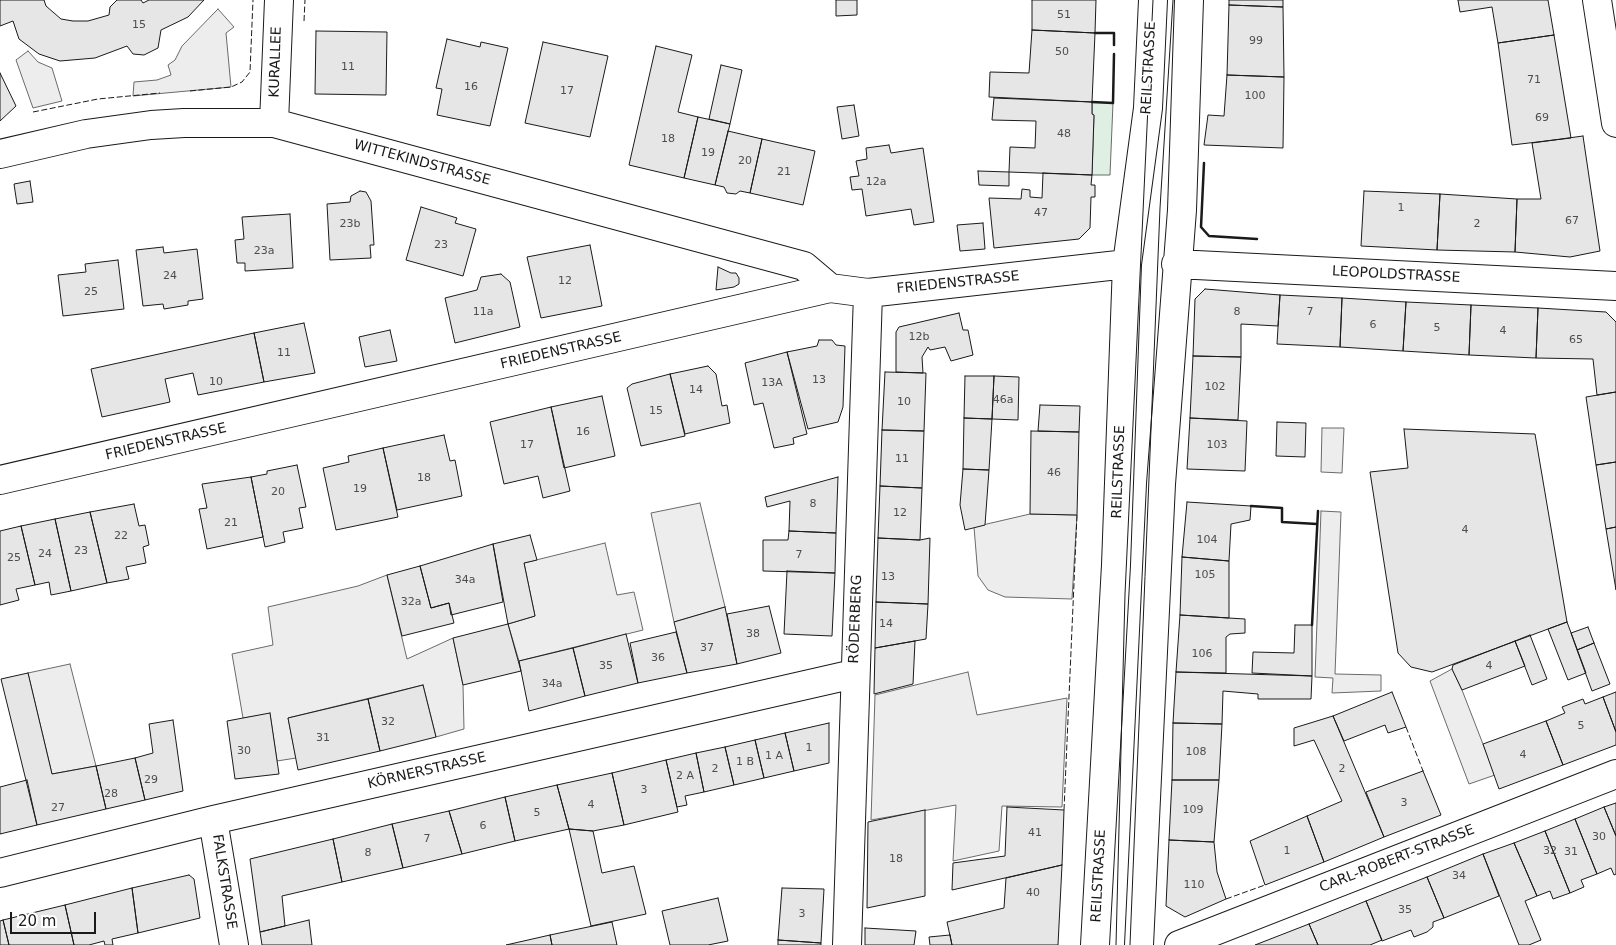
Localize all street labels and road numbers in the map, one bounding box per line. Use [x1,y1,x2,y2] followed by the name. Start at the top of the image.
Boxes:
[1138,21,1160,115] street label: REILSTRASSE
[266,26,286,98] street label: KURALLEE
[352,137,492,189] street label: WITTEKINDSTRASSE
[1331,263,1461,287] street label: LEOPOLDSTRASSE
[896,268,1020,298] street label: FRIEDENSTRASSE
[499,329,623,373] street label: FRIEDENSTRASSE
[104,420,228,464] street label: FRIEDENSTRASSE
[1109,425,1129,519] street label: REILSTRASSE
[846,574,866,664] street label: RÖDERBERG
[366,749,488,793] street label: KÖRNERSTRASSE
[1317,822,1477,896] street label: CARL-ROBERT-STRASSE
[1088,829,1110,923] street label: REILSTRASSE
[208,833,240,931] street label: FALKSTRASSE

